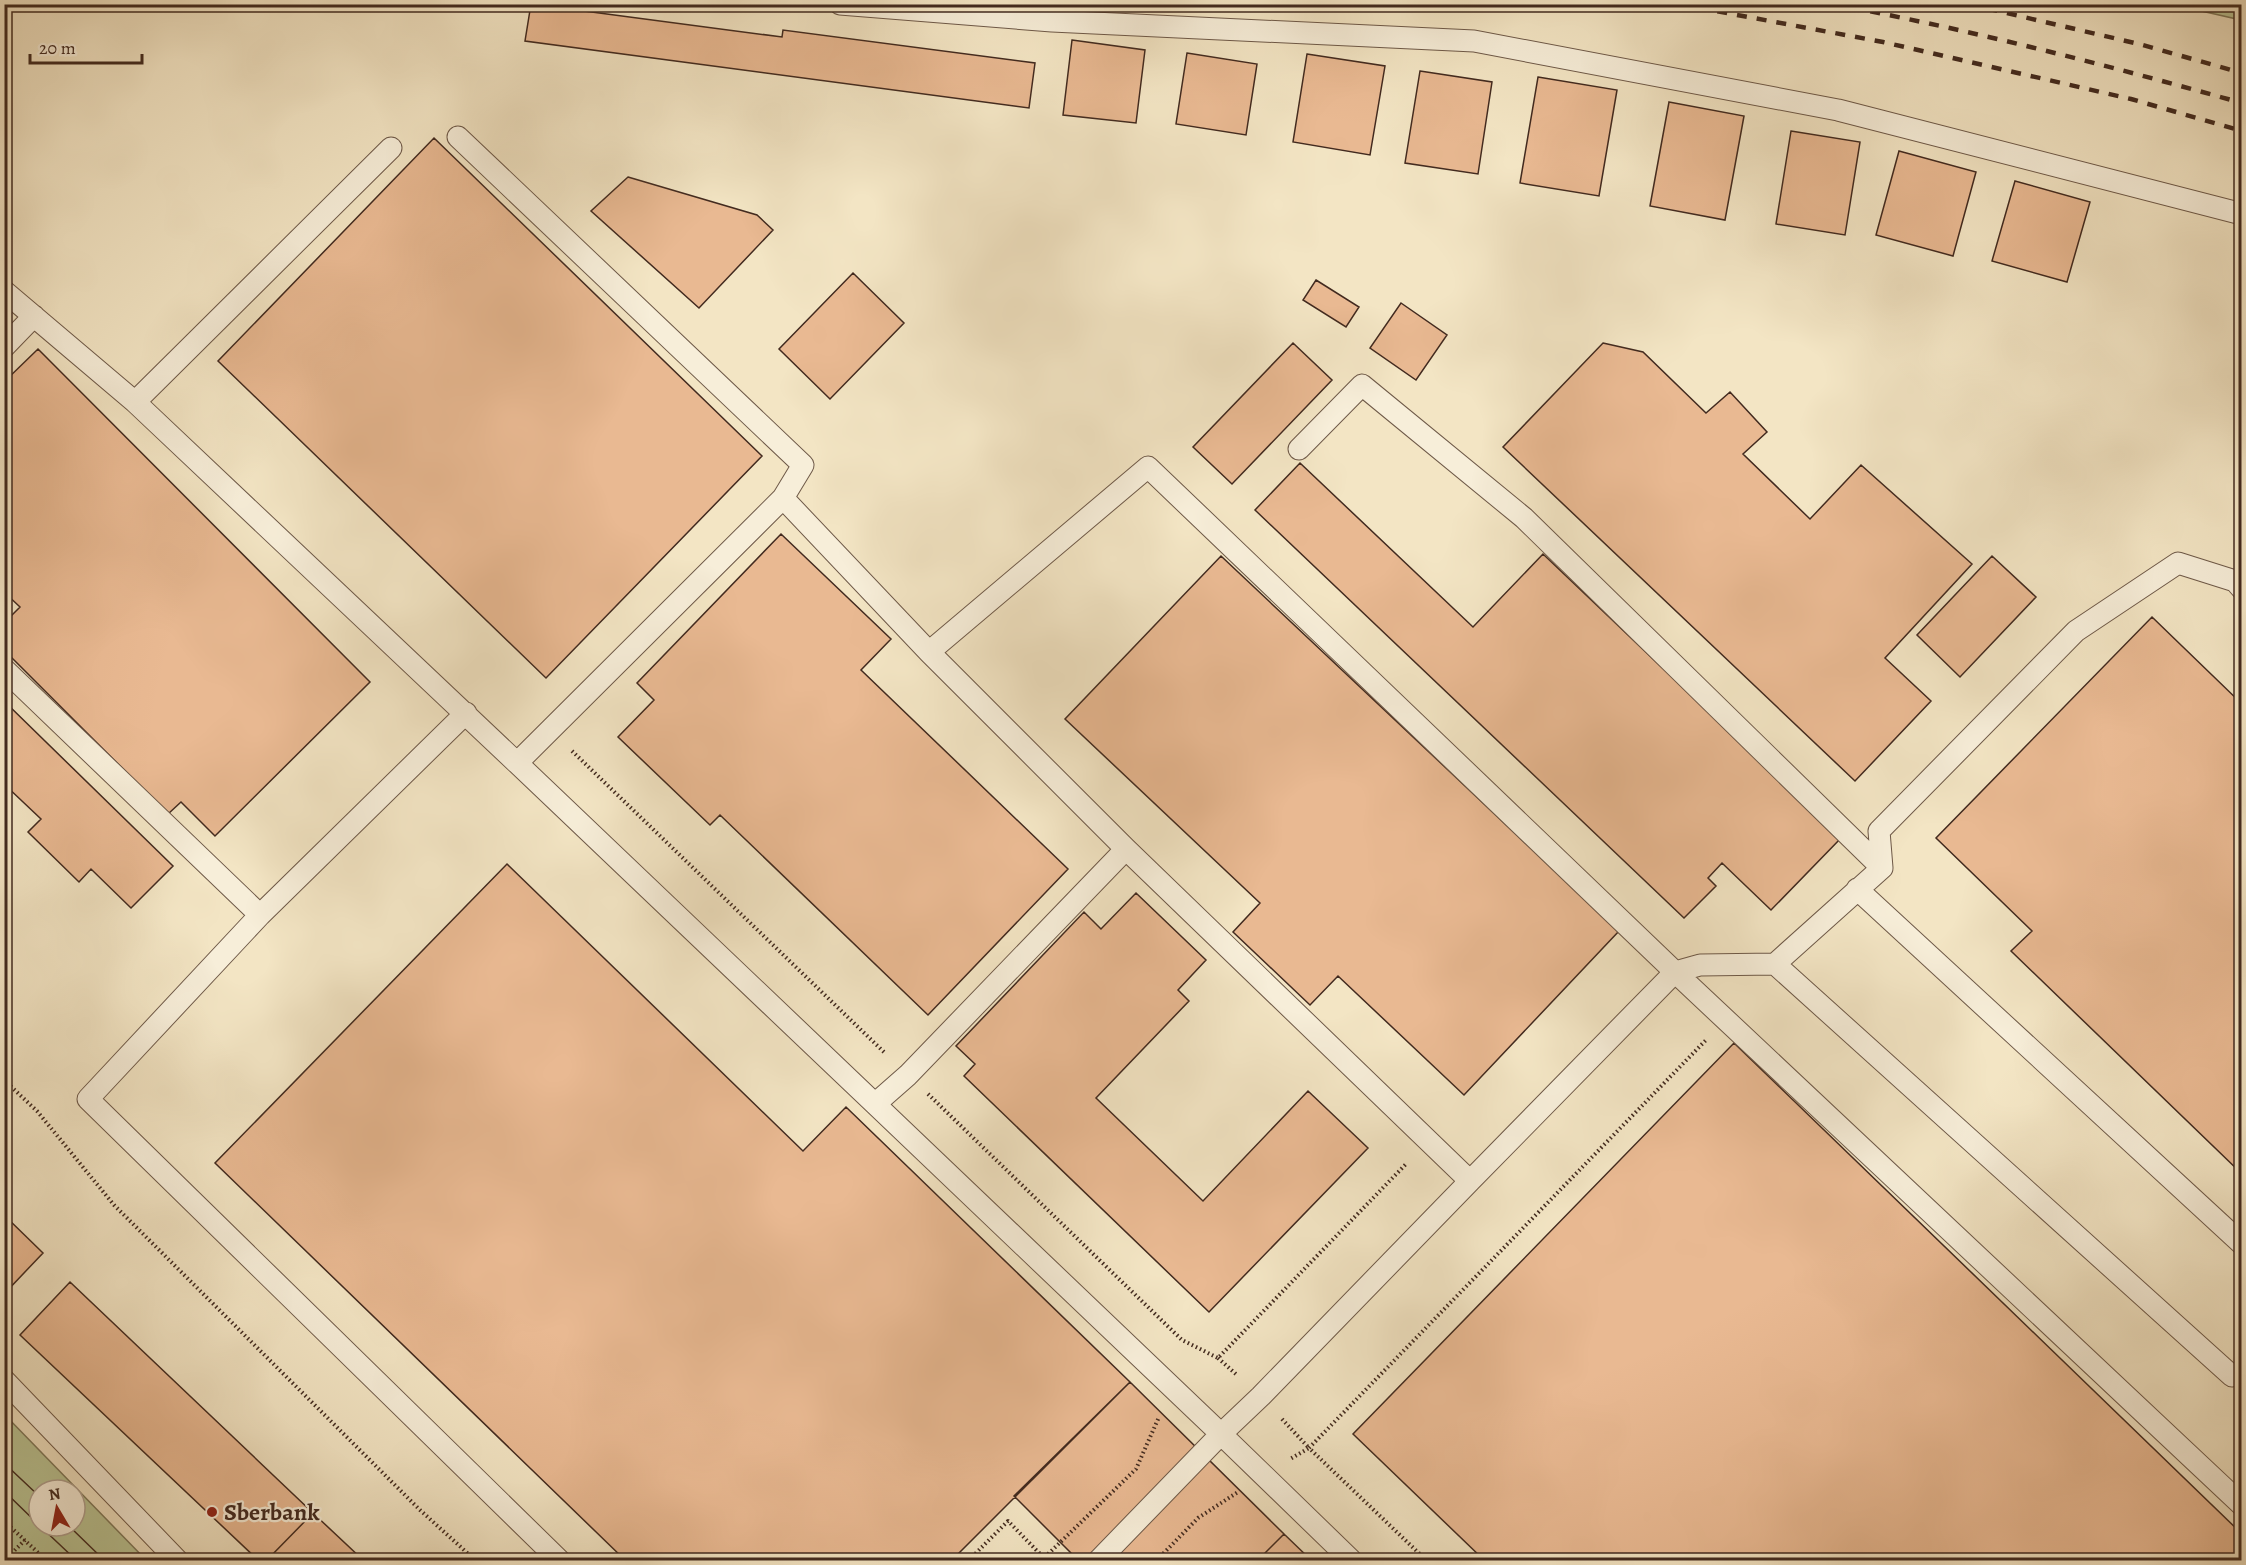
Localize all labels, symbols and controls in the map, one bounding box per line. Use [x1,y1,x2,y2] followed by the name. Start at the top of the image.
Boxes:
[30,27,142,65] scale bar
[39,36,76,60] text: 20 m
[27,1478,87,1538] north arrow
[47,1482,63,1506] text: N
[224,1496,320,1528] place label: Sberbank
[205,1505,219,1519] marker: Sberbank

